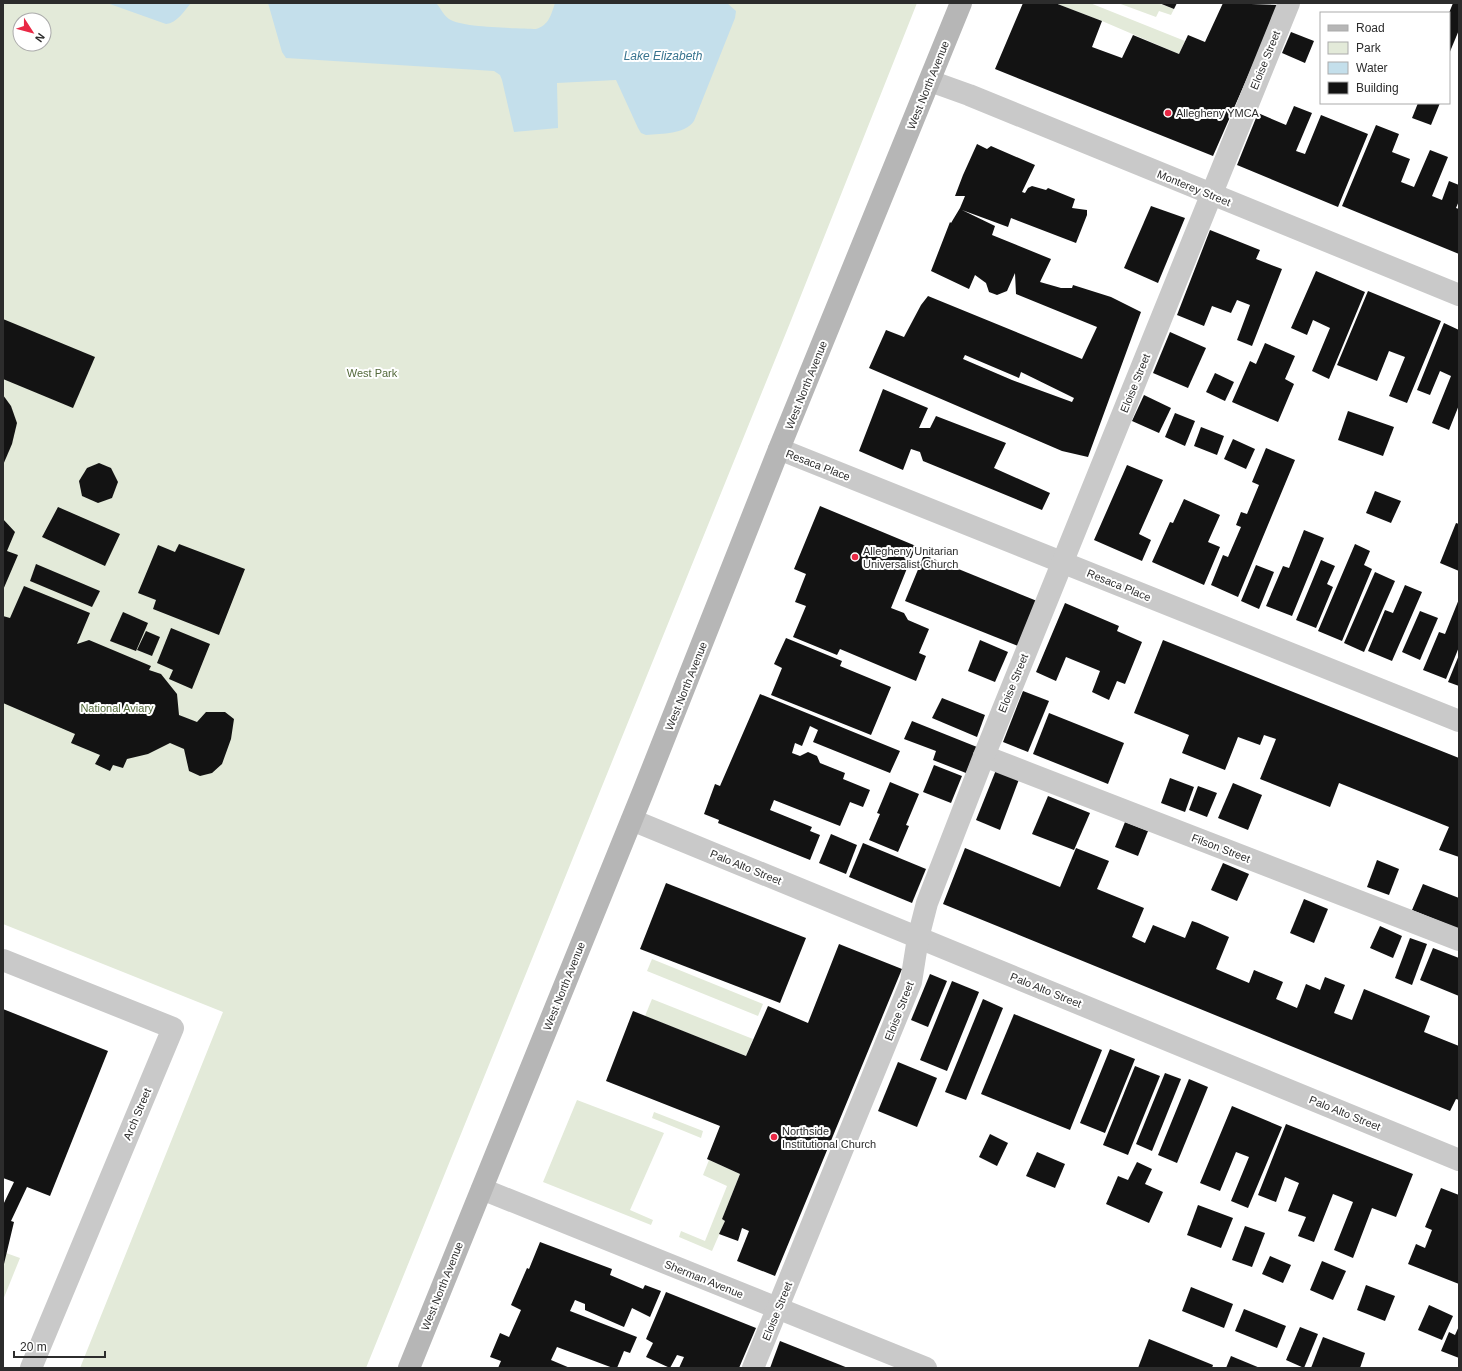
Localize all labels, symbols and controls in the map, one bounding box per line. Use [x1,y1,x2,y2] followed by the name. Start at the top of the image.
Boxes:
[12,12,52,52] north arrow
[1320,12,1450,104] legend
[1356,21,1385,35] text: Road
[1248,29,1282,91] street label: Eloise Street
[33,31,47,45] text: N
[905,39,951,131] street label: West North Avenue
[1356,41,1382,55] text: Park
[624,49,703,63] water label: Lake Elizabeth
[1356,61,1388,75] text: Water
[1356,81,1399,95] text: Building
[1176,107,1260,119] place label: Allegheny YMCA
[1163,108,1173,118] marker: Allegheny YMCA
[1155,168,1233,208] street label: Monterey Street
[783,339,829,431] street label: West North Avenue
[1118,352,1152,414] street label: Eloise Street
[347,367,398,379] park label: West Park
[784,447,852,483] street label: Resaca Place
[863,545,958,570] place label: Allegheny Unitarian Universalist Church
[850,552,860,562] marker: Allegheny Unitarian Universalist Church
[1085,567,1153,603] street label: Resaca Place
[663,640,709,732] street label: West North Avenue
[996,652,1030,714] street label: Eloise Street
[80,702,154,714] park label: National Aviary
[1190,831,1252,865] street label: Filson Street
[709,847,783,887] street label: Palo Alto Street
[541,940,587,1032] street label: West North Avenue
[1009,970,1083,1010] street label: Palo Alto Street
[882,980,916,1042] street label: Eloise Street
[121,1086,153,1142] street label: Arch Street
[1308,1093,1382,1133] street label: Palo Alto Street
[782,1125,876,1150] place label: Northside Institutional Church
[769,1132,779,1142] marker: Northside Institutional Church
[419,1240,465,1332] street label: West North Avenue
[663,1258,745,1300] street label: Sherman Avenue
[760,1280,794,1342] street label: Eloise Street
[14,1333,105,1359] scale bar
[20,1340,47,1354] text: 20 m

